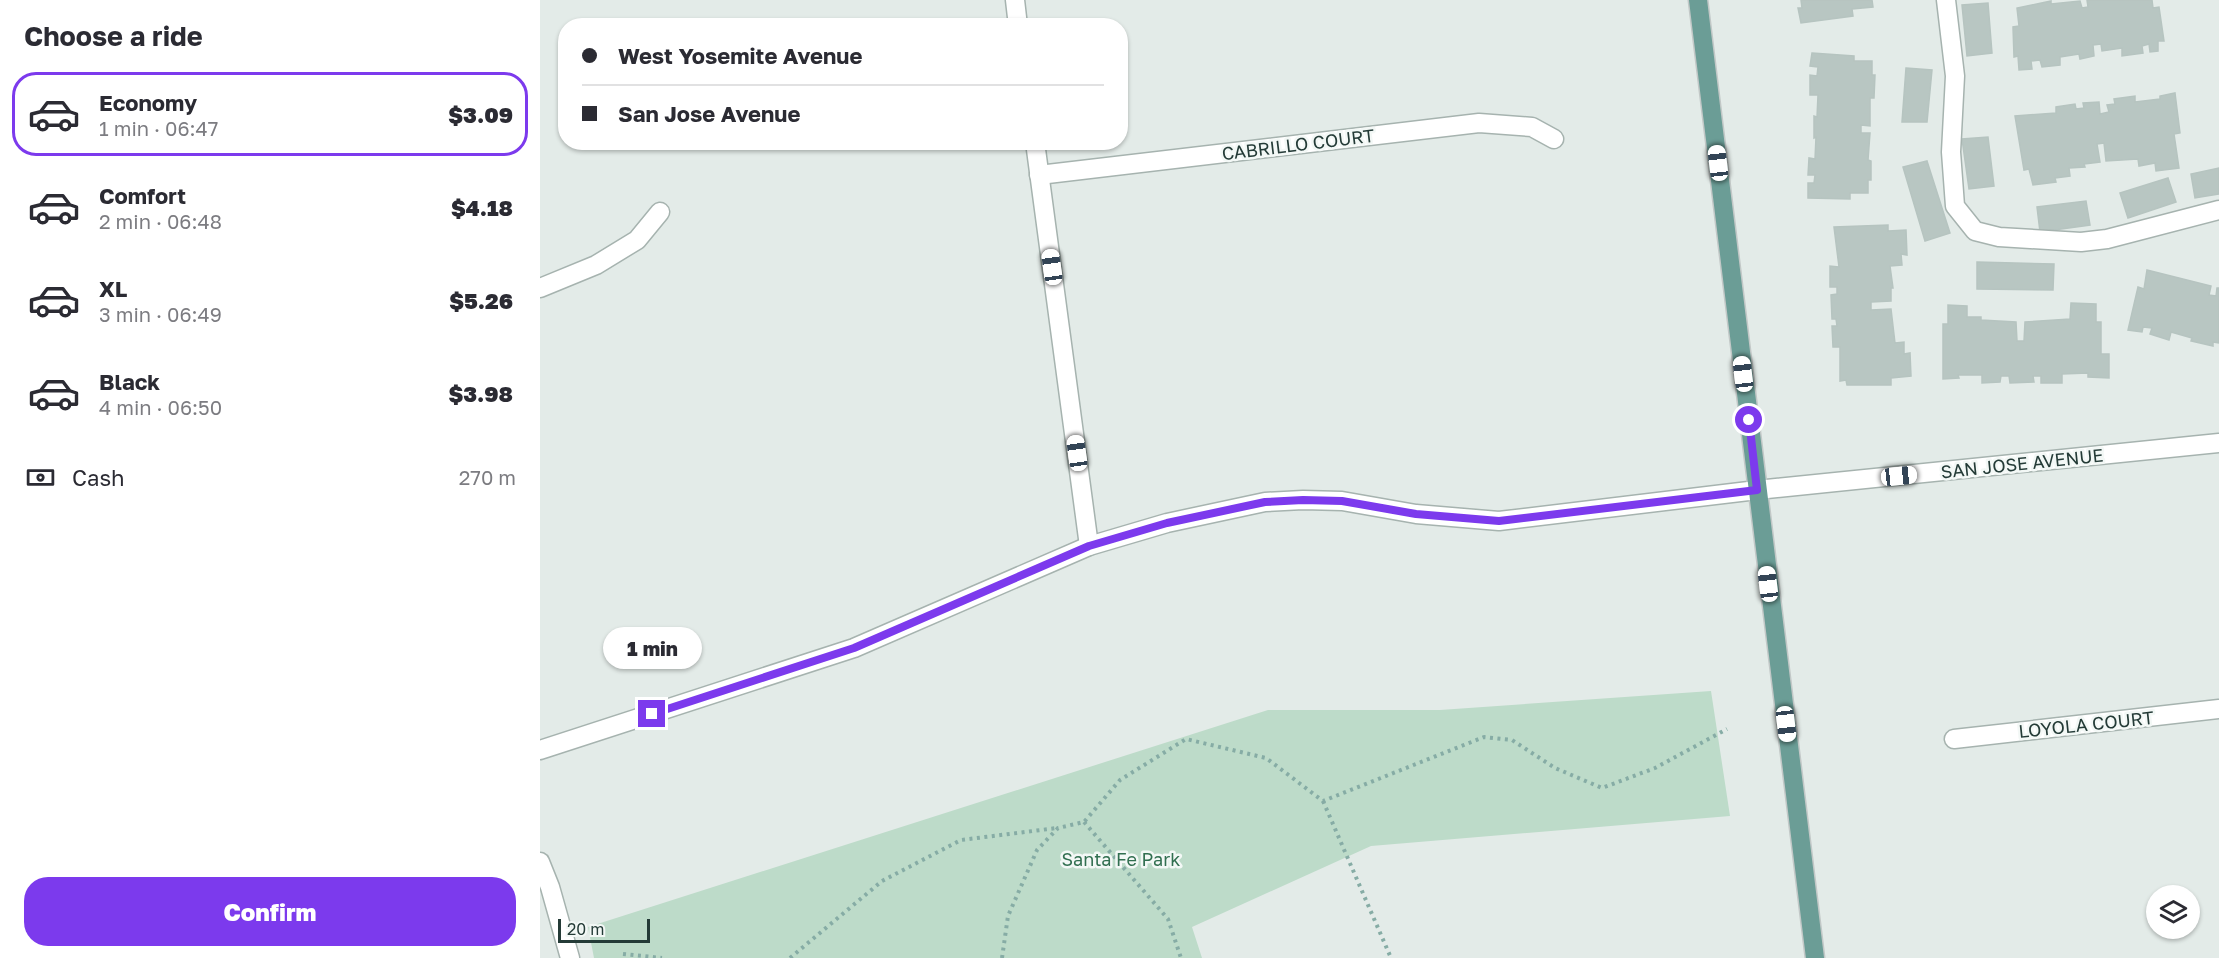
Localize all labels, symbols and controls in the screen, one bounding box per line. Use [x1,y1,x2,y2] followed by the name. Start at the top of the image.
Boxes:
[24,20,203,52] text: Choose a ride
[618,42,862,69] text: West Yosemite Avenue
[27,87,81,141] icon: car
[99,89,197,116] text: Economy
[618,100,800,127] text: San Jose Avenue
[448,101,513,128] text: $3.09
[99,116,218,140] text: 1 min · 06:47
[1221,124,1375,164] street label: CABRILLO COURT
[1707,144,1729,182] car
[27,180,81,234] icon: car
[99,182,186,209] text: Comfort
[451,194,513,221] text: $4.18
[99,209,222,233] text: 2 min · 06:48
[1041,248,1063,286] car
[27,273,81,327] icon: car
[99,275,127,302] text: XL
[449,287,513,314] text: $5.26
[99,302,222,326] text: 3 min · 06:49
[1732,355,1754,393] car
[27,366,81,420] icon: car
[99,368,160,395] text: Black
[448,380,513,407] text: $3.98
[99,395,222,419] text: 4 min · 06:50
[1735,406,1762,433] route start
[1066,434,1088,472] car
[1940,444,2104,482] street label: SAN JOSE AVENUE
[24,461,57,494] icon: cash
[72,464,125,491] text: Cash
[459,465,516,489] text: 270 m
[1880,465,1918,487] car
[1757,565,1779,603] car
[603,627,702,669] callout: 1 min
[627,636,678,660] text: 1 min
[638,700,665,727] route end
[1775,705,1797,743] car
[2017,706,2155,742] street label: LOYOLA COURT
[1062,848,1180,870] park label: Santa Fe Park
[24,877,516,946] button: Confirm
[2146,885,2200,939] map controls
[2146,885,2200,939] button: layers
[558,916,650,944] scale bar
[567,919,604,939] text: 20 m

